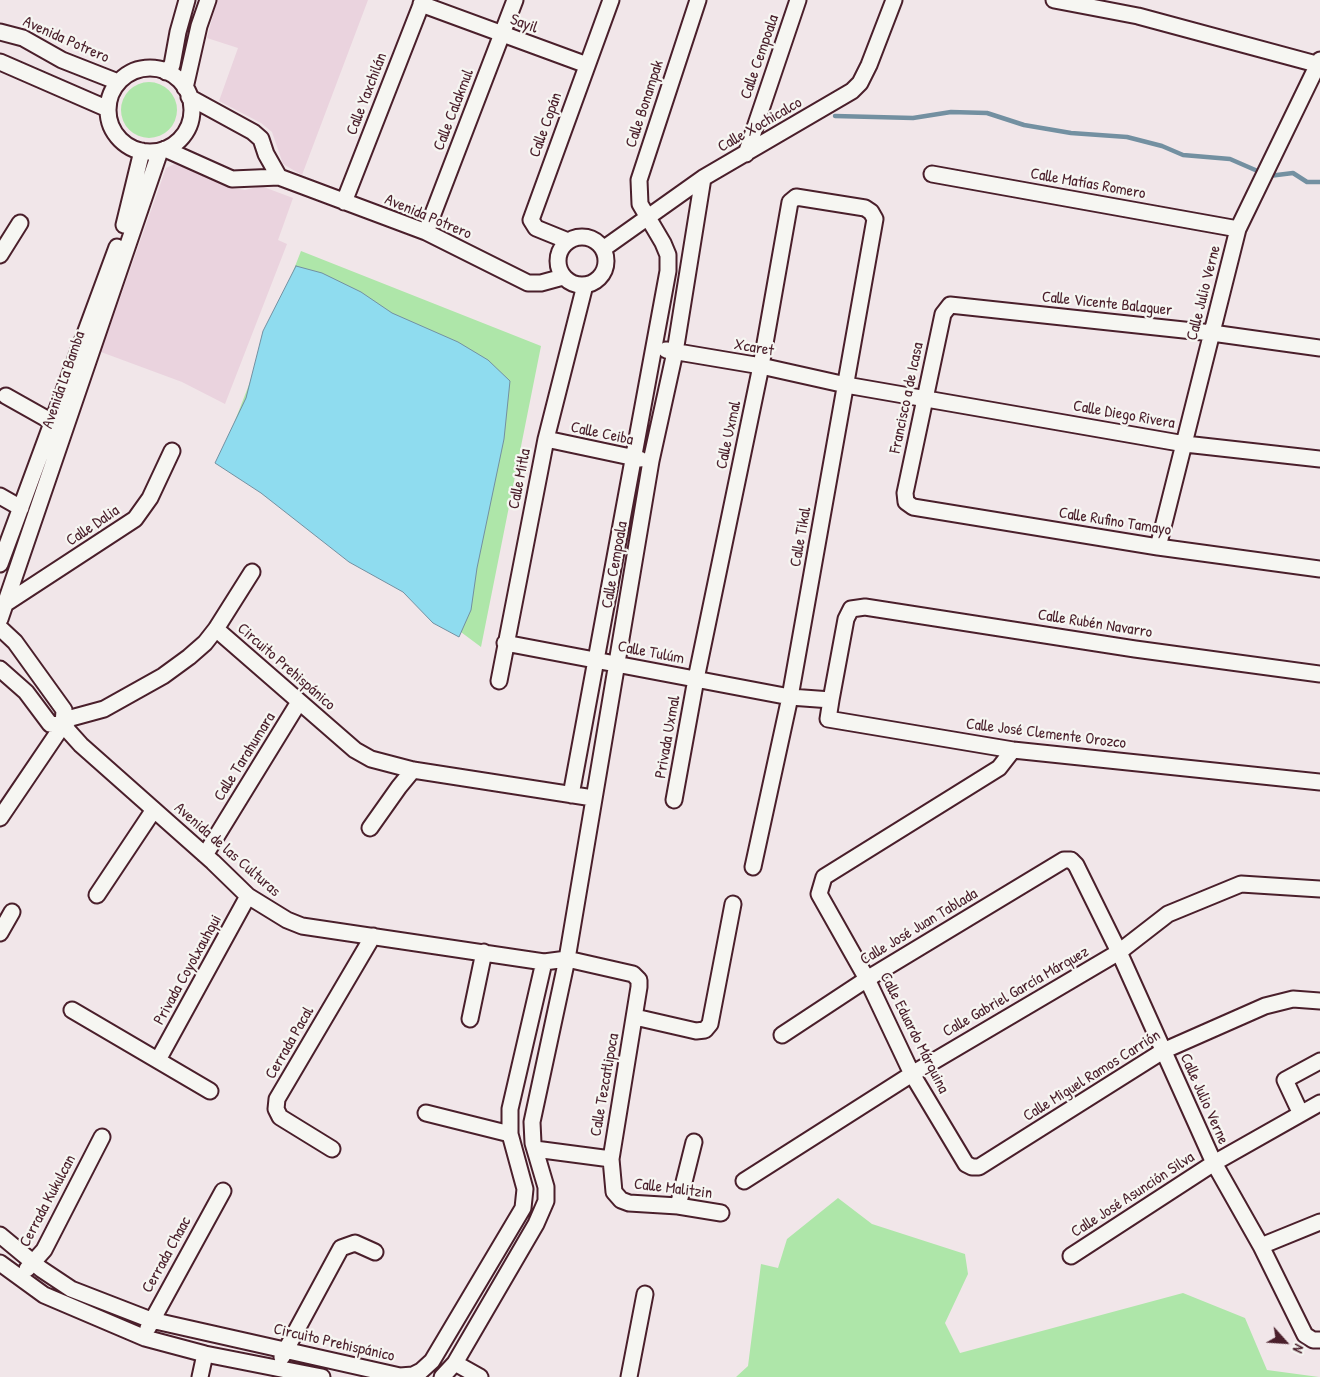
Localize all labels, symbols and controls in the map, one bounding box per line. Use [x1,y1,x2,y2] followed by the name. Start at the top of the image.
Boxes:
[507,10,541,38] street label: Sayil
[20,12,112,68] street label: Avenida Potrero
[737,12,783,102] street label: Calle Cempoala
[342,50,392,138] street label: Calle Yaxchilán
[622,58,668,150] street label: Calle Bonampak
[430,67,478,153] street label: Calle Calakmul
[525,90,567,160] street label: Calle Copán
[715,93,805,157] street label: Calle Xochicalco
[1029,164,1147,204] street label: Calle Matías Romero
[382,190,474,244] street label: Avenida Potrero
[1183,243,1225,343] street label: Calle Julio Verne
[1041,288,1173,320] street label: Calle Vicente Balaguer
[38,329,90,431] street label: Avenida La Bamba
[733,335,775,361] street label: Xcaret
[886,341,928,455] street label: Francisco a de Icasa
[1072,397,1176,433] street label: Calle Diego Rivera
[712,399,746,471] street label: Calle Uxmal
[569,418,635,450] street label: Calle Ceiba
[505,447,535,511] street label: Calle Mitla
[63,501,123,551] street label: Calle Dalia
[1057,504,1173,540] street label: Calle Rufino Tamayo
[786,506,816,568] street label: Calle Tikal
[598,520,632,610] street label: Calle Cempoala
[1036,605,1154,643] street label: Calle Rubén Navarro
[233,619,339,715] street label: Circuito Prehispánico
[616,637,686,669] street label: Calle Tulúm
[651,694,685,780] street label: Privada Uxmal
[210,709,280,805] street label: Calle Tarahumara
[965,715,1127,753] street label: Calle José Clemente Orozco
[170,799,284,901] street label: Avenida de las Culturas
[857,884,981,970] street label: Calle José Juan Tablada
[150,912,226,1028] street label: Privada Coyolxauhqui
[940,942,1092,1042] street label: Calle Gabriel García Márquez
[875,969,953,1097] street label: Calle Eduardo Márquina
[262,1003,318,1083] street label: Cerrada Pacal
[1020,1026,1164,1126] street label: Calle Miguel Ramos Carrión
[586,1032,624,1138] street label: Calle Tezcatlipoca
[1175,1051,1233,1147] street label: Calle Julio Verne
[1068,1148,1198,1242] street label: Calle José Asunción Silva
[16,1152,80,1250] street label: Cerrada Kukulcan
[633,1175,713,1203] street label: Calle Malitzin
[138,1214,196,1296] street label: Cerrada Chaac
[1260,1317,1310,1367] north arrow
[272,1320,396,1366] street label: Circuito Prehispánico
[1289,1341,1309,1356] text: N

